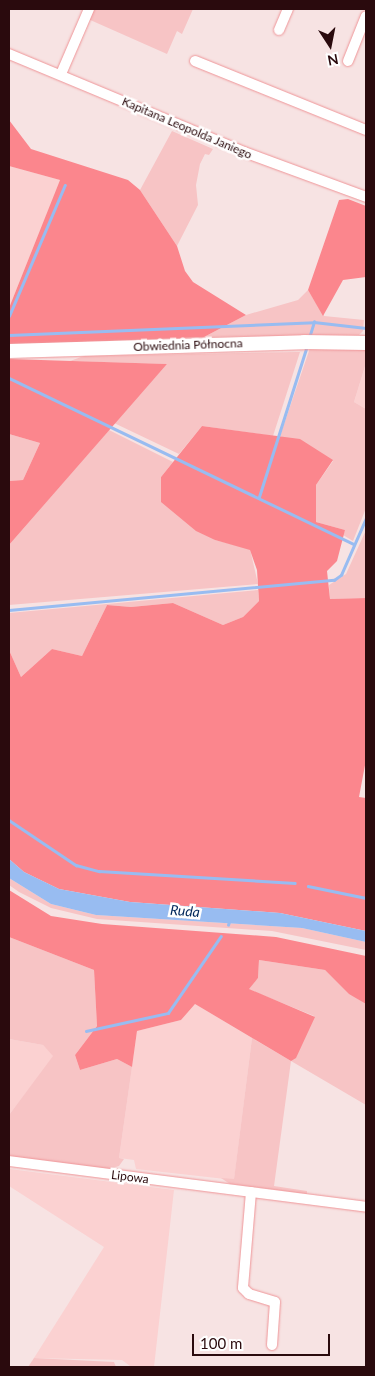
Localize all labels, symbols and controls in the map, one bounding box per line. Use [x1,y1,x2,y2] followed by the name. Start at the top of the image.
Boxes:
[305,20,355,70] north arrow
[326,51,340,70] text: N
[120,94,254,162] street label: Kapitana Leopolda Janiego
[133,336,243,354] street label: Obwiednia Północna
[169,901,201,921] water label: Ruda
[110,1168,150,1186] street label: Lipowa
[195,1324,332,1356] scale bar
[200,1334,242,1352] text: 100 m

